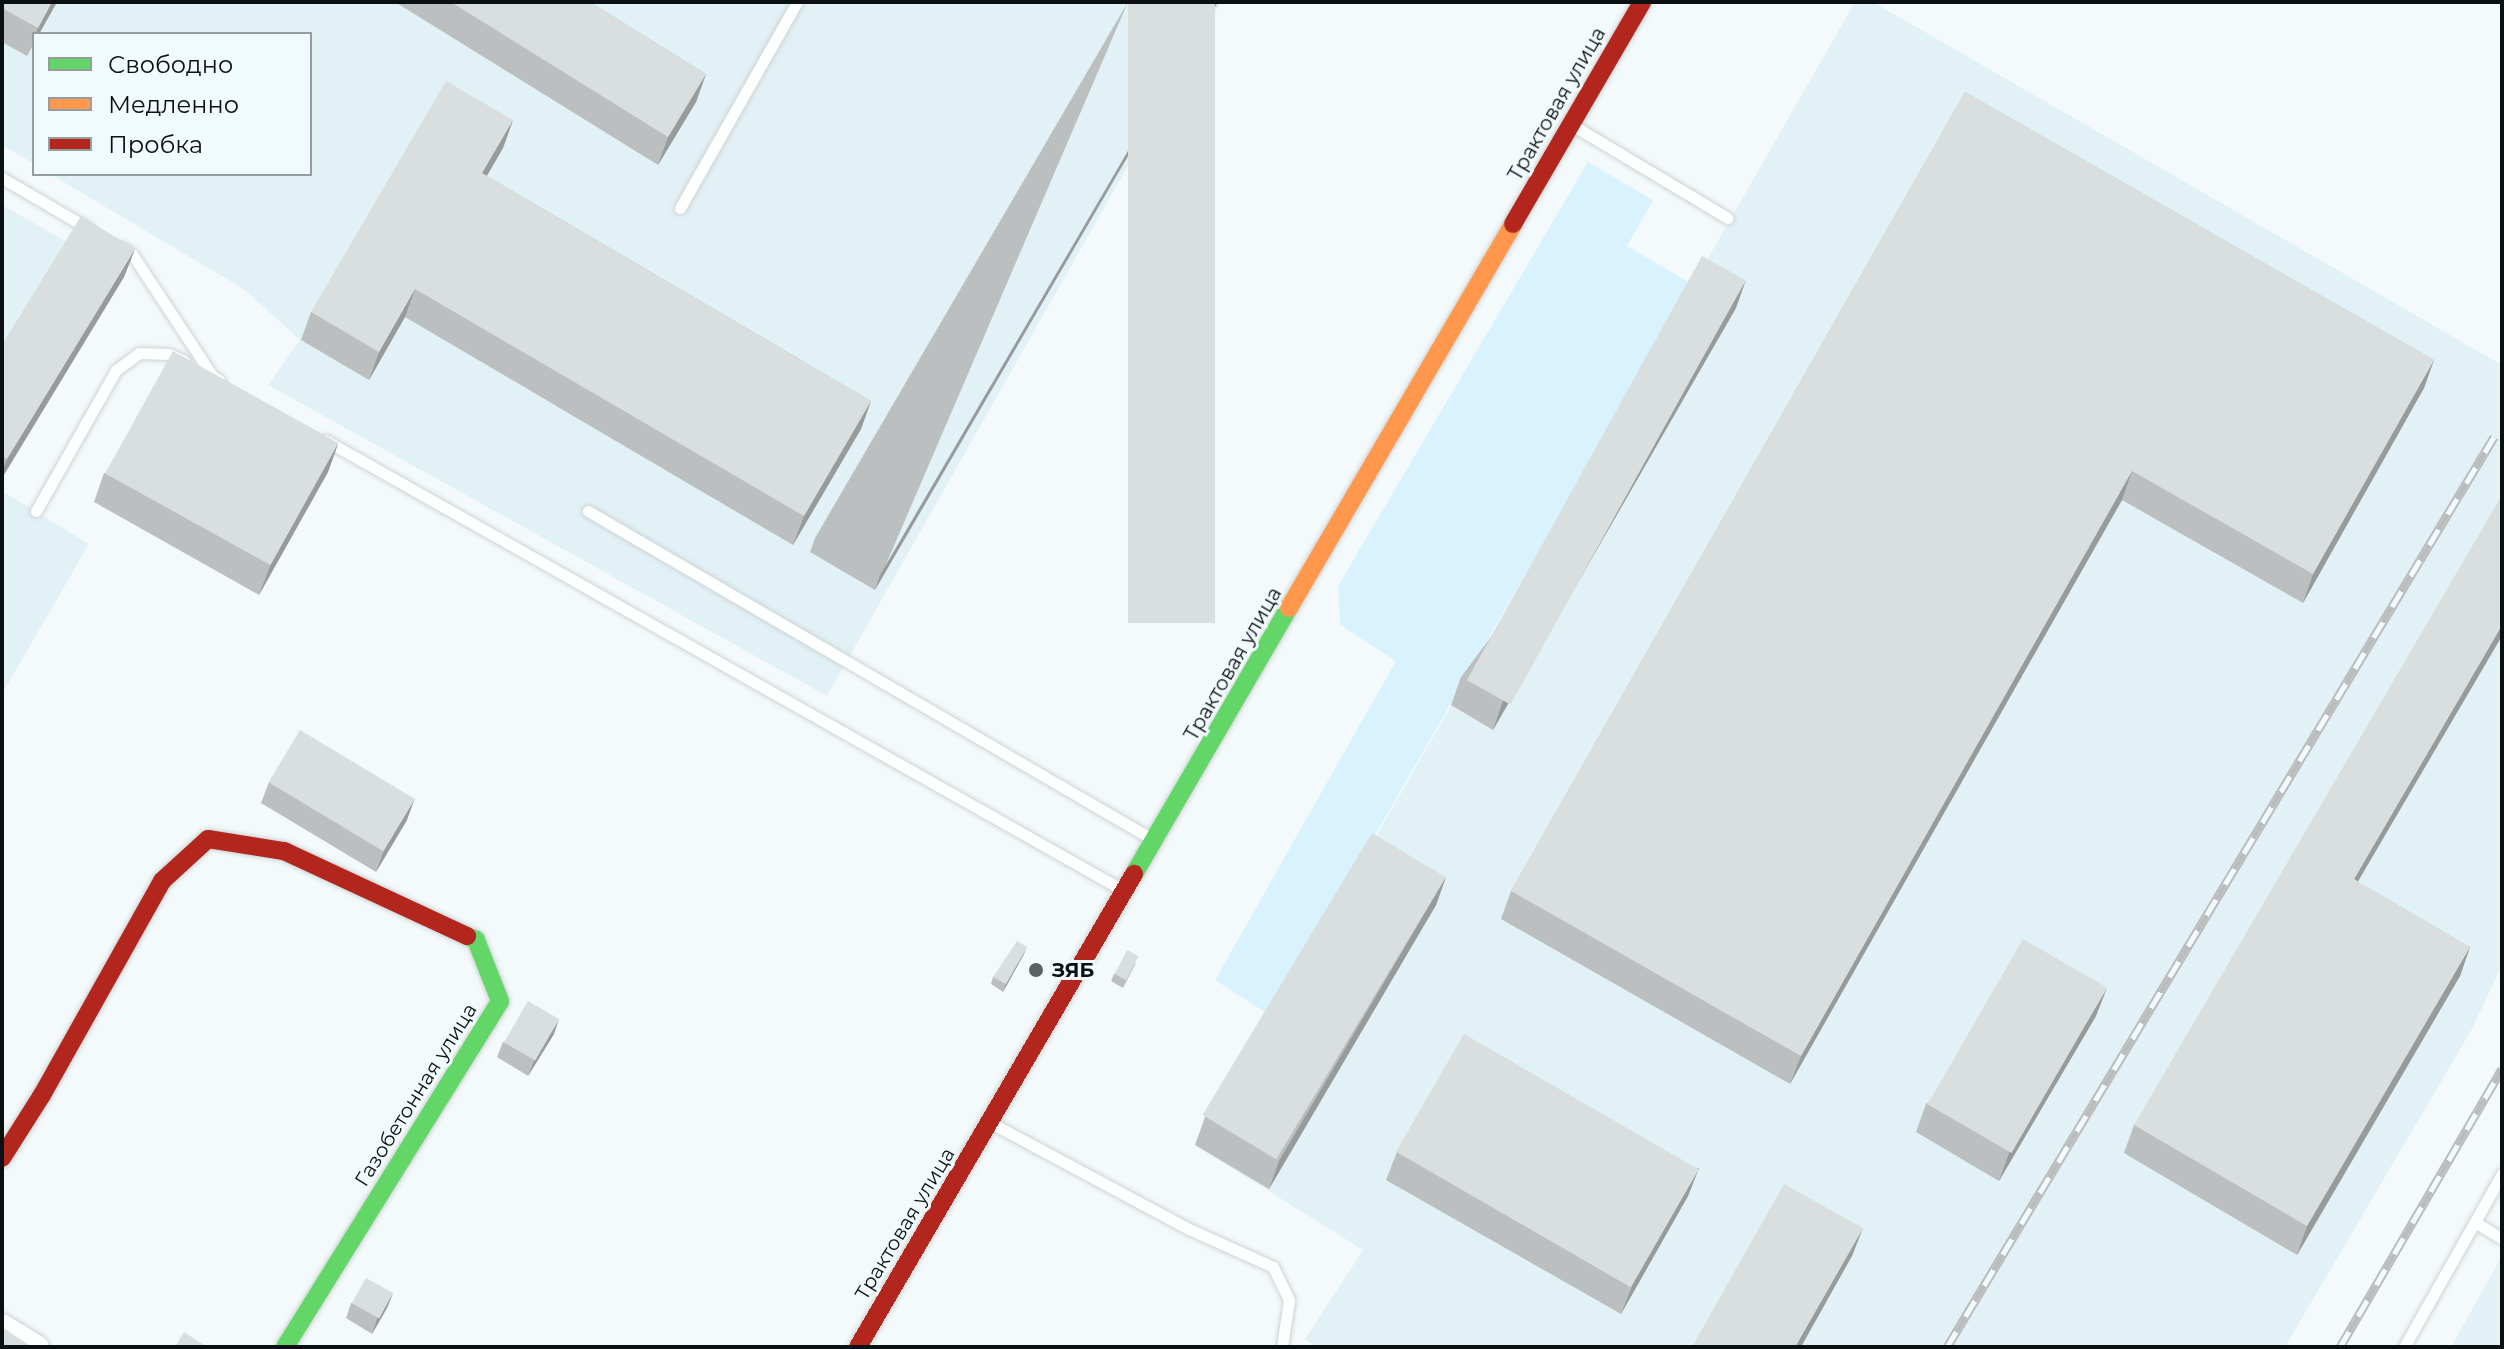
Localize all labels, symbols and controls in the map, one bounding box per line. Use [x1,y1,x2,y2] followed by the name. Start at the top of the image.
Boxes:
[1503,23,1611,185] street label: Трактовая улица
[32,32,312,176] legend
[108,50,233,79] text: Свободно
[108,90,239,119] text: Медленно
[108,130,203,159] text: Пробка
[1179,583,1287,745] street label: Трактовая улица
[1052,958,1094,982] place label: ЗЯБ
[1027,961,1045,979] marker: ЗЯБ
[350,999,482,1191] street label: Газобетонная улица
[850,1143,960,1305] street label: Трактовая улица

